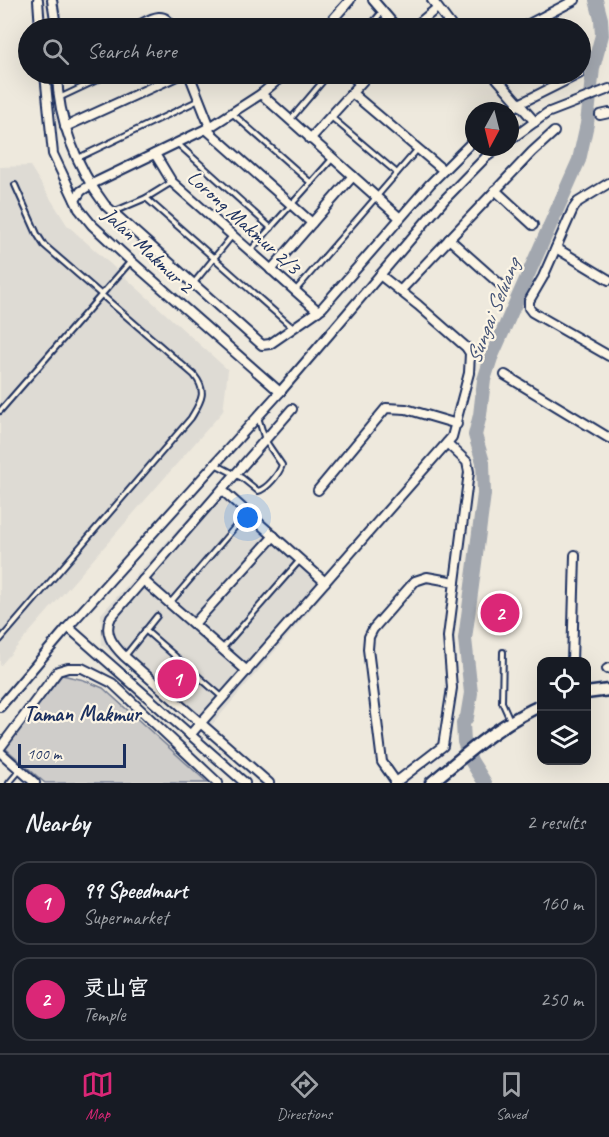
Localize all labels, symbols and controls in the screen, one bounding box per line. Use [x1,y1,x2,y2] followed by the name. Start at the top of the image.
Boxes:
[18,18,591,84] search box
[39,35,72,68] icon: search
[87,37,177,65] text: Search here
[465,102,519,156] north arrow
[182,164,307,281] street label: Lorong Makmur 2/3
[96,201,200,300] street label: Jalan Makmur 2
[459,252,528,368] water label: Sungai Seluang
[233,503,262,532] your location
[480,590,520,636] pin: 2
[158,656,196,702] pin: 1
[537,657,591,765] map controls
[537,657,591,711] button: locate
[24,700,143,728] district label: Taman Makmur
[537,711,591,765] button: layers
[18,741,126,768] scale bar
[27,744,61,764] text: 100 m
[24,806,89,839] text: Nearby
[526,810,585,835] text: 2 results
[83,877,187,905] text: 99 Speedmart
[41,891,50,916] text: 1
[540,891,583,916] text: 160 m
[83,905,168,930] text: Supermarket
[83,974,149,1002] text: 灵山宫
[41,987,50,1012] text: 2
[540,987,583,1012] text: 250 m
[83,1002,126,1027] text: Temple
[81,1068,114,1124] tab: Map
[277,1068,332,1124] tab: Directions
[495,1068,528,1124] tab: Saved

